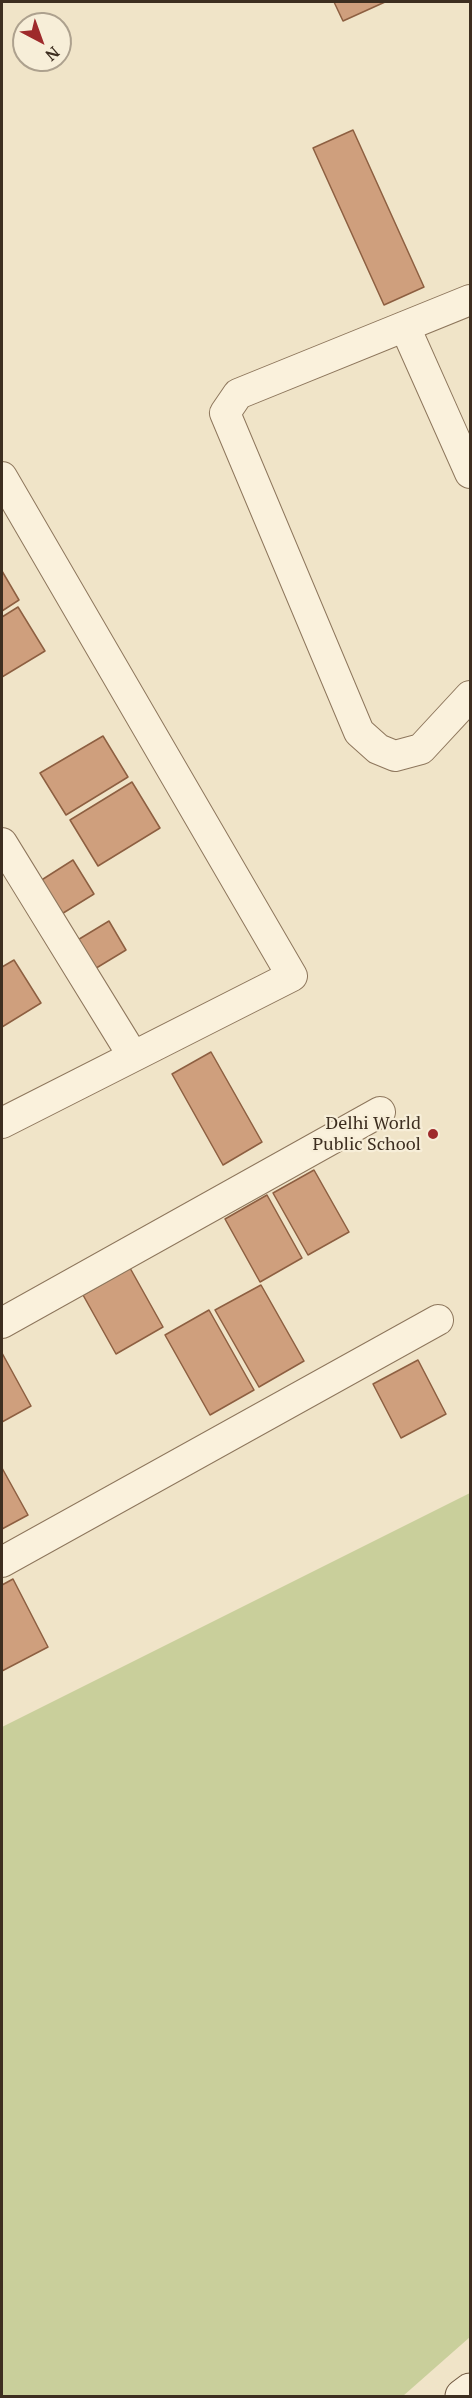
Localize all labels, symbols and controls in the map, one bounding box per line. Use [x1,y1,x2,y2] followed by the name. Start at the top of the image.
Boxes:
[12,12,72,72] north arrow
[41,42,64,66] text: N
[313,1113,421,1156] place label: Delhi World Public School
[426,1127,440,1141] marker: Delhi World Public School

